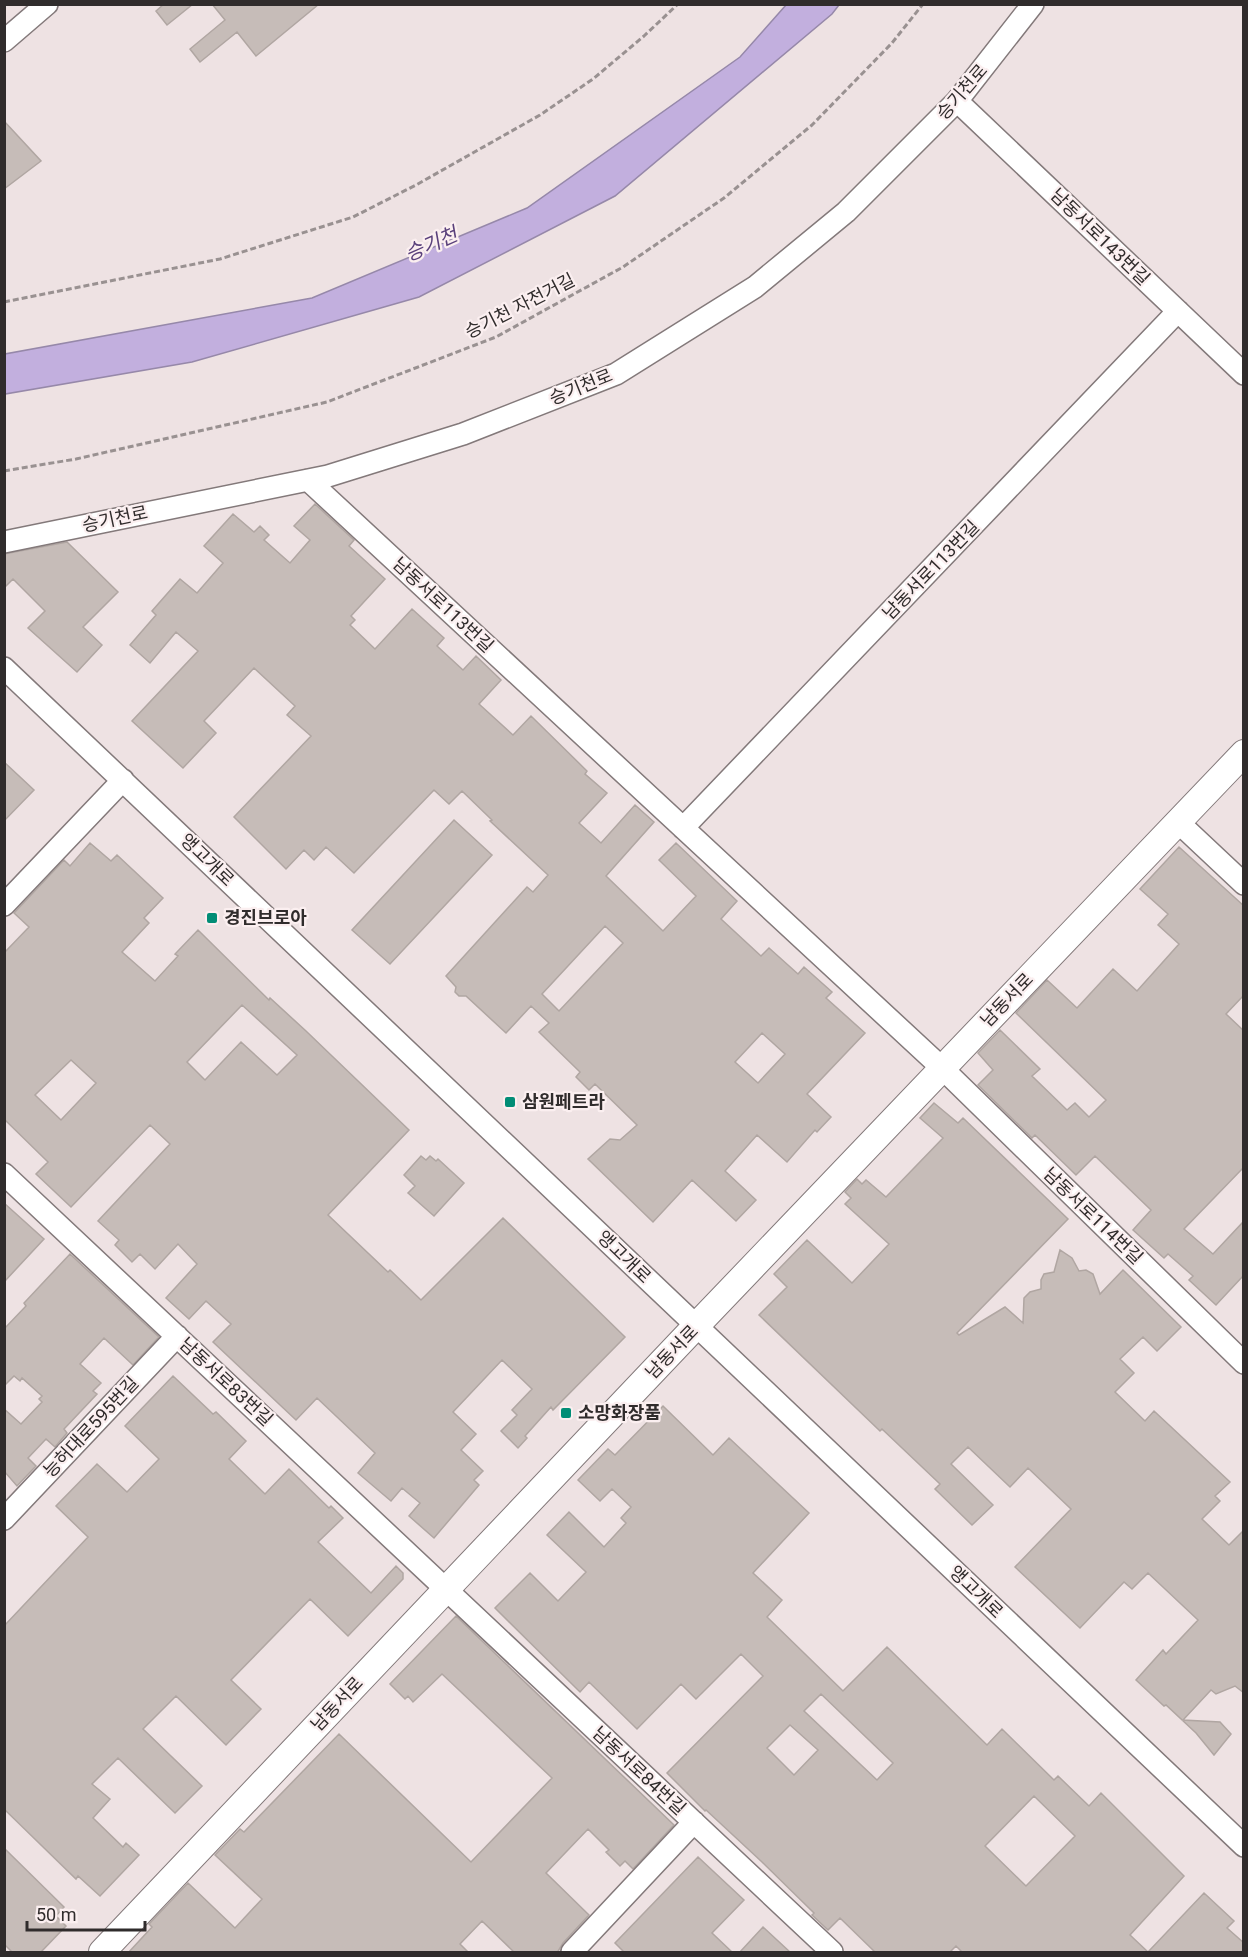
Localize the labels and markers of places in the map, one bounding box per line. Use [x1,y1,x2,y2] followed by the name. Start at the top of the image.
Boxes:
[224,907,307,928] place label: 경진브로아
[205,911,219,925] marker: 경진브로아
[522,1091,605,1112] place label: 삼원페트라
[503,1095,517,1109] marker: 삼원페트라
[578,1402,661,1423] place label: 소망화장품
[559,1406,573,1420] marker: 소망화장품

